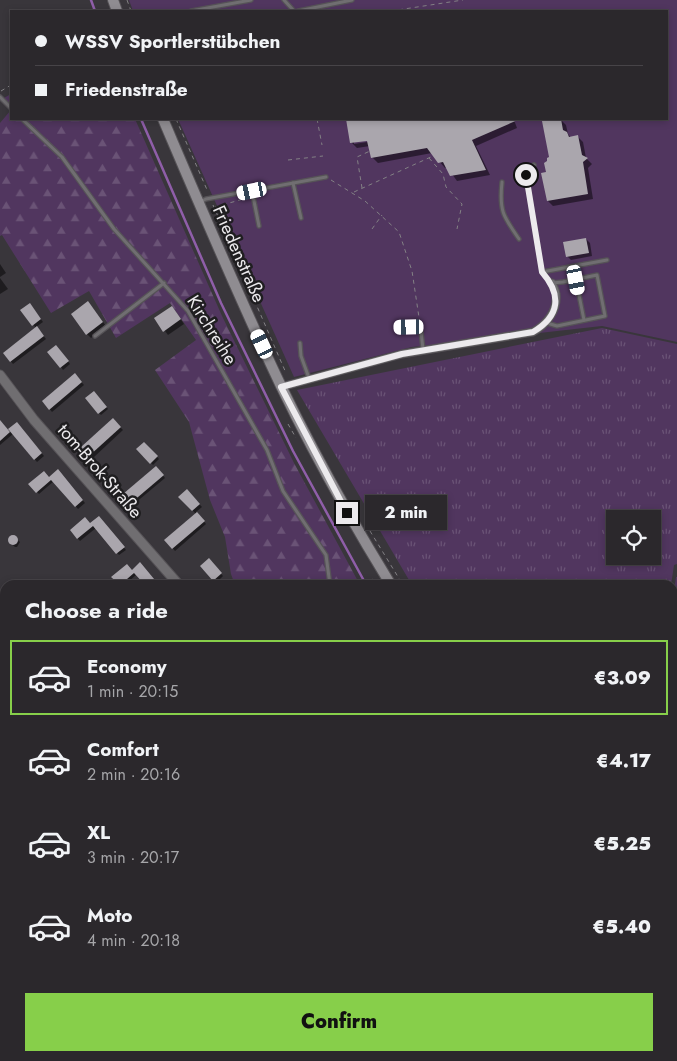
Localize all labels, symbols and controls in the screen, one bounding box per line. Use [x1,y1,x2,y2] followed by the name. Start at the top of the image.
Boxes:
[65,28,281,55] text: WSSV Sportlerstübchen
[65,76,188,103] text: Friedenstraße
[515,164,537,186] route start
[235,181,268,201] car
[206,201,272,307] street label: Friedenstraße
[565,264,586,296] car
[180,290,244,370] street label: Kirchreihe
[393,319,424,335] car
[248,327,275,361] car
[52,418,148,524] street label: tom-Brok-Straße
[364,496,447,530] callout: 2 min
[385,501,427,524] text: 2 min
[336,502,358,524] route end
[606,510,661,565] map controls
[606,510,661,565] button: locate
[25,594,168,626] text: Choose a ride
[87,653,167,680] text: Economy
[27,655,72,700] icon: car
[594,664,651,691] text: €3.09
[87,680,178,703] text: 1 min · 20:15
[87,736,159,763] text: Comfort
[27,738,72,783] icon: car
[596,747,651,774] text: €4.17
[87,763,180,786] text: 2 min · 20:16
[87,819,110,846] text: XL
[27,821,72,866] icon: car
[594,830,651,857] text: €5.25
[87,846,179,869] text: 3 min · 20:17
[87,902,132,929] text: Moto
[27,904,72,949] icon: car
[592,913,651,940] text: €5.40
[87,929,180,952] text: 4 min · 20:18
[25,993,653,1051] button: Confirm

